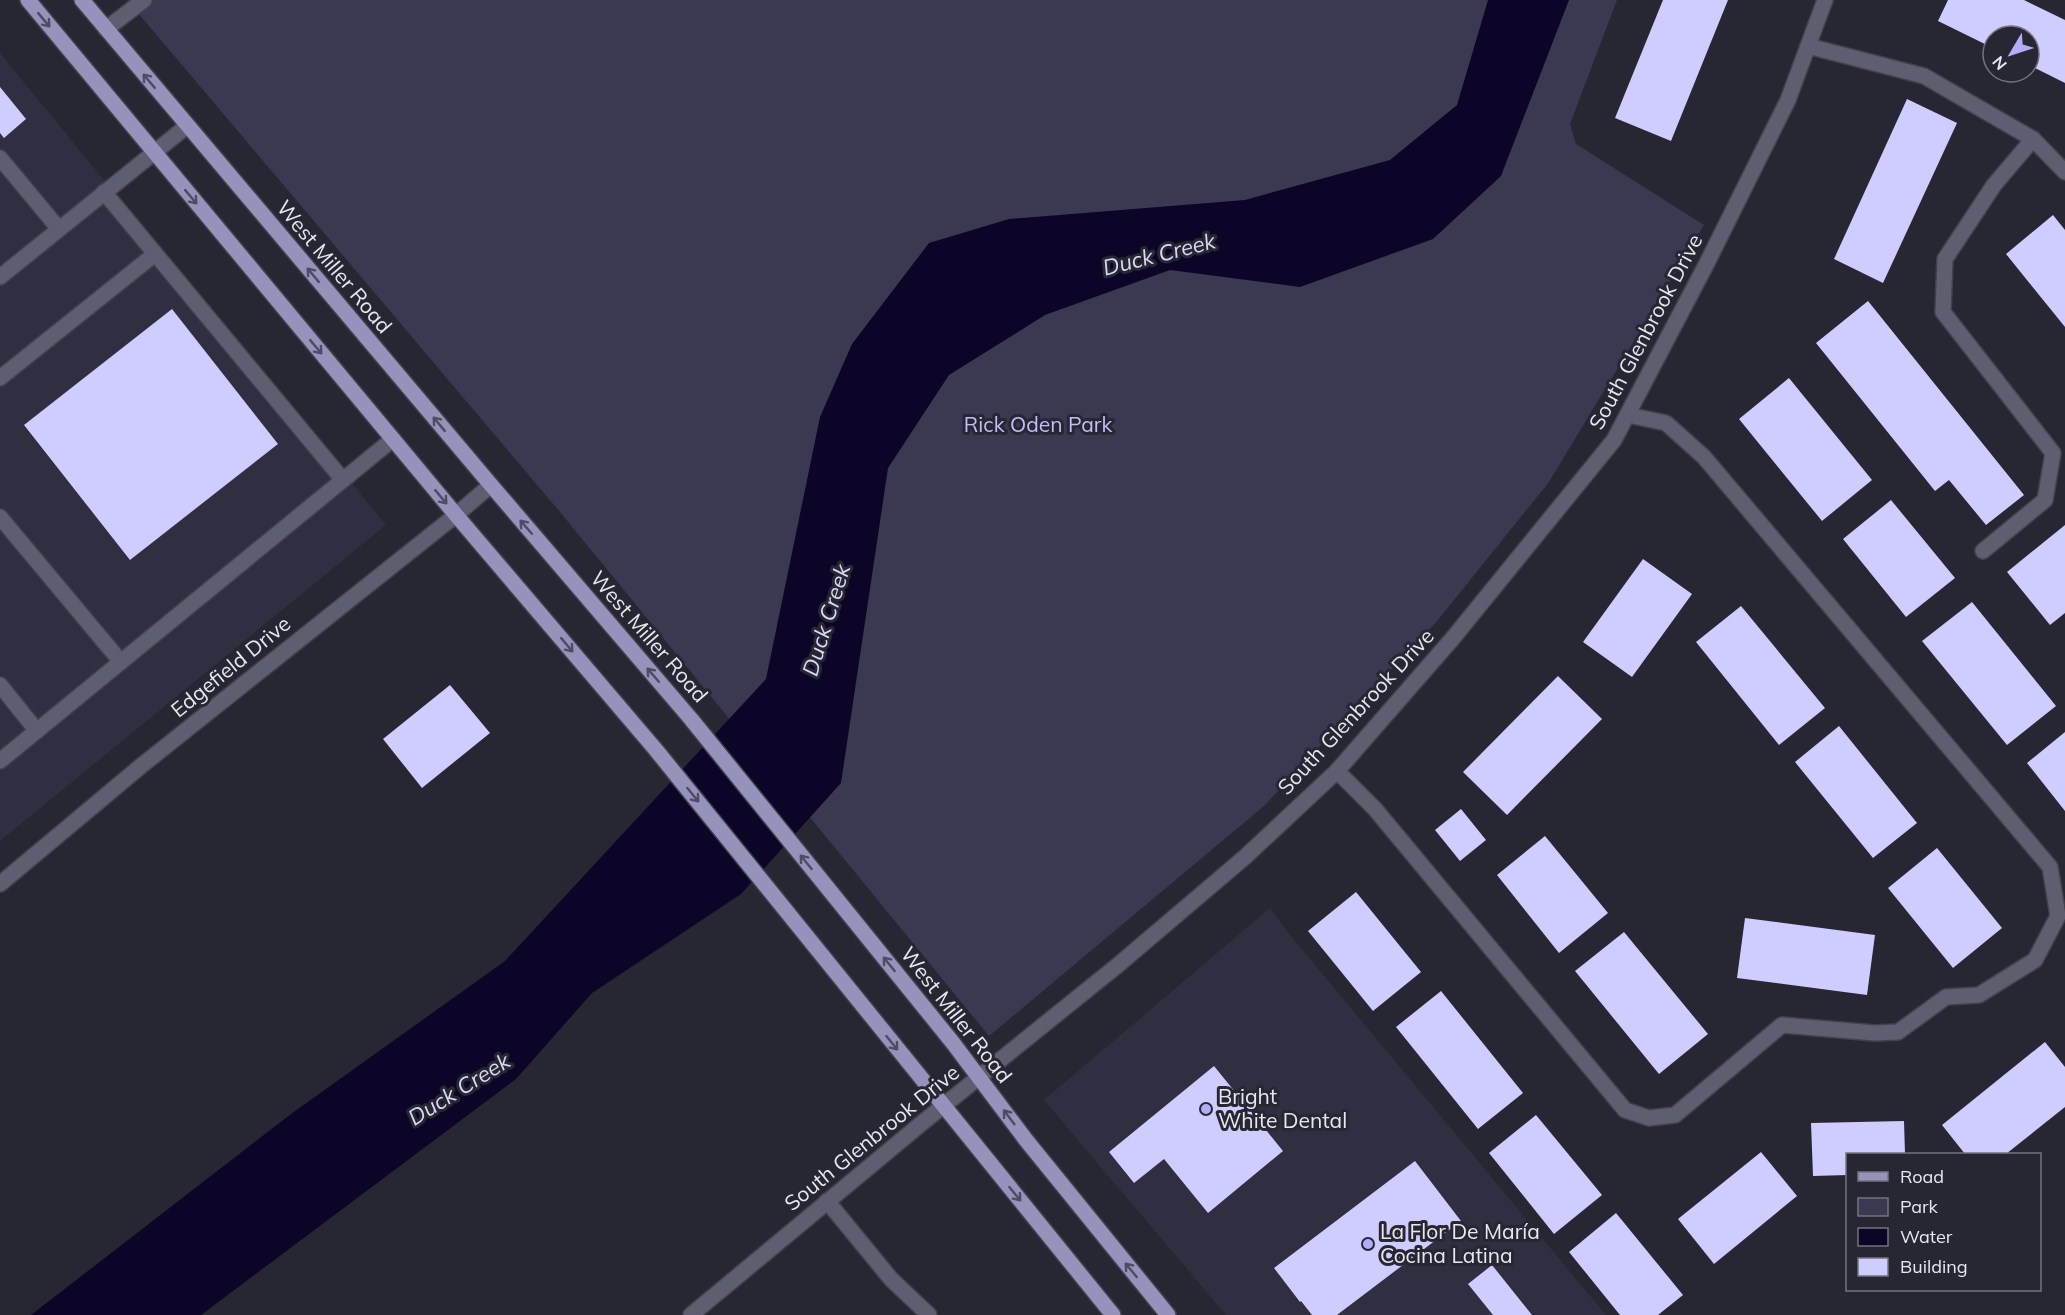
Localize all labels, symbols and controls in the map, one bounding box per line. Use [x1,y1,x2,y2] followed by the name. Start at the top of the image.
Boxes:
[37,12,51,27] one-way arrow
[1981,24,2041,84] north arrow
[1988,52,2011,74] text: N
[142,74,156,89] one-way arrow
[185,189,198,205] one-way arrow
[272,195,398,338] street label: West Miller Road
[1100,226,1219,282] water label: Duck Creek
[1583,229,1708,434] street label: South Glenbrook Drive
[307,267,320,283] one-way arrow
[309,339,323,354] one-way arrow
[964,411,1112,437] park label: Rick Oden Park
[432,417,446,432] one-way arrow
[434,488,447,504] one-way arrow
[520,519,533,535] one-way arrow
[796,560,856,679] water label: Duck Creek
[586,565,714,707] street label: West Miller Road
[165,610,295,722] street label: Edgefield Drive
[1272,623,1439,800] street label: South Glenbrook Drive
[560,637,574,652] one-way arrow
[647,667,660,683] one-way arrow
[686,787,699,803] one-way arrow
[799,854,812,870] one-way arrow
[896,941,1018,1088] street label: West Miller Road
[882,956,895,972] one-way arrow
[885,1035,898,1051] one-way arrow
[403,1046,516,1131] water label: Duck Creek
[779,1059,964,1216] street label: South Glenbrook Drive
[1218,1083,1347,1133] place label: Bright White Dental
[1199,1102,1213,1116] marker: Bright White Dental
[1003,1110,1016,1126] one-way arrow
[1846,1153,2041,1291] legend
[1900,1165,1944,1188] text: Road
[1008,1186,1022,1201] one-way arrow
[1900,1195,1939,1218] text: Park
[1380,1218,1540,1268] place label: La Flor De María Cocina Latina
[1900,1225,1953,1248] text: Water
[1361,1237,1375,1251] marker: La Flor De María Cocina Latina
[1900,1255,1968,1278] text: Building
[1125,1262,1138,1278] one-way arrow

